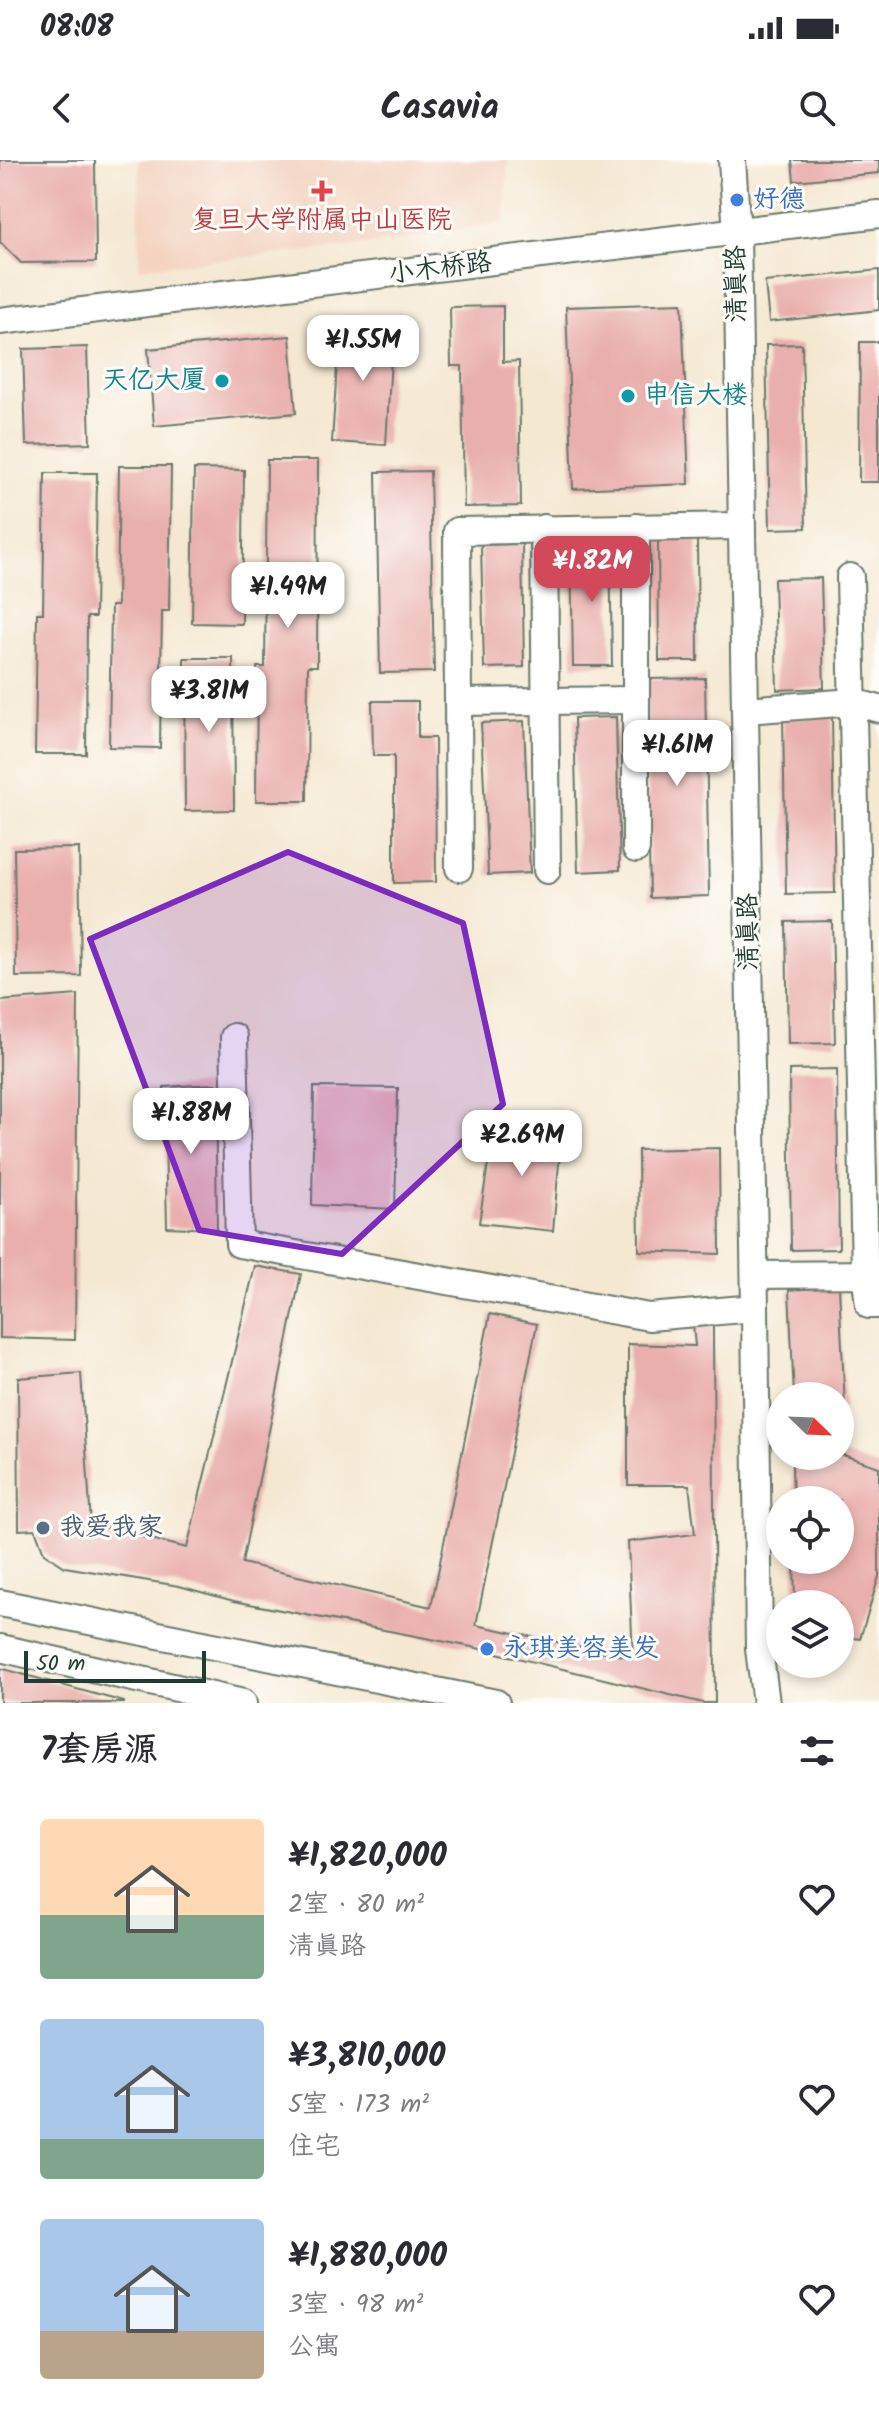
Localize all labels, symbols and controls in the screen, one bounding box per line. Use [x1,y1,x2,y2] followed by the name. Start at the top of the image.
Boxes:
[40,4,114,52] text: 08:08
[380,80,499,137] text: Casavia
[40,86,84,130] icon: back
[795,86,839,130] icon: search
[753,179,805,221] place label: 好德
[311,180,333,202] marker: 复旦大学附属中山医院
[728,191,746,209] marker: 好德
[192,200,452,242] place label: 复旦大学附属中山医院
[386,242,494,296] street label: 小木桥路
[715,245,759,323] street label: 清真路
[298,315,428,383] pin: ¥1.55M
[325,320,401,362] text: ¥1.55M
[102,360,206,402] place label: 天亿大厦
[213,372,231,390] marker: 天亿大厦
[644,375,748,417] place label: 申信大楼
[619,387,637,405] marker: 申信大楼
[527,536,657,604] pin: ¥1.82M
[552,541,632,583] text: ¥1.82M
[223,562,353,630] pin: ¥1.49M
[250,567,327,609] text: ¥1.49M
[144,666,274,734] pin: ¥3.81M
[169,671,249,713] text: ¥3.81M
[612,720,742,788] pin: ¥1.61M
[641,725,713,767] text: ¥1.61M
[727,893,771,971] street label: 清真路
[126,1088,256,1156] pin: ¥1.88M
[151,1093,231,1135] text: ¥1.88M
[457,1110,587,1178] pin: ¥2.69M
[480,1115,564,1157] text: ¥2.69M
[766,1382,854,1470] north arrow
[766,1382,854,1678] map controls
[766,1486,854,1574] button: locate
[59,1507,163,1549] place label: 我爱我家
[34,1519,52,1537] marker: 我爱我家
[766,1590,854,1678] button: layers
[503,1628,659,1670] place label: 永琪美容美发
[478,1640,496,1658] marker: 永琪美容美发
[24,1647,206,1683] scale bar
[36,1647,85,1682] text: 50 m
[40,1724,158,1778] text: 7套房源
[795,1729,839,1773] icon: filters
[288,1830,447,1884] text: ¥1,820,000
[104,1851,200,1947] icon: home
[795,1877,839,1921] icon: heart
[288,1884,424,1926] text: 2室 · 80 m²
[288,1926,366,1968] text: 清真路
[288,2030,445,2084] text: ¥3,810,000
[104,2051,200,2147] icon: home
[795,2077,839,2121] icon: heart
[288,2084,429,2126] text: 5室 · 173 m²
[288,2126,340,2168] text: 住宅
[288,2230,447,2284] text: ¥1,880,000
[104,2251,200,2347] icon: home
[795,2277,839,2321] icon: heart
[288,2284,423,2326] text: 3室 · 98 m²
[288,2326,340,2368] text: 公寓

